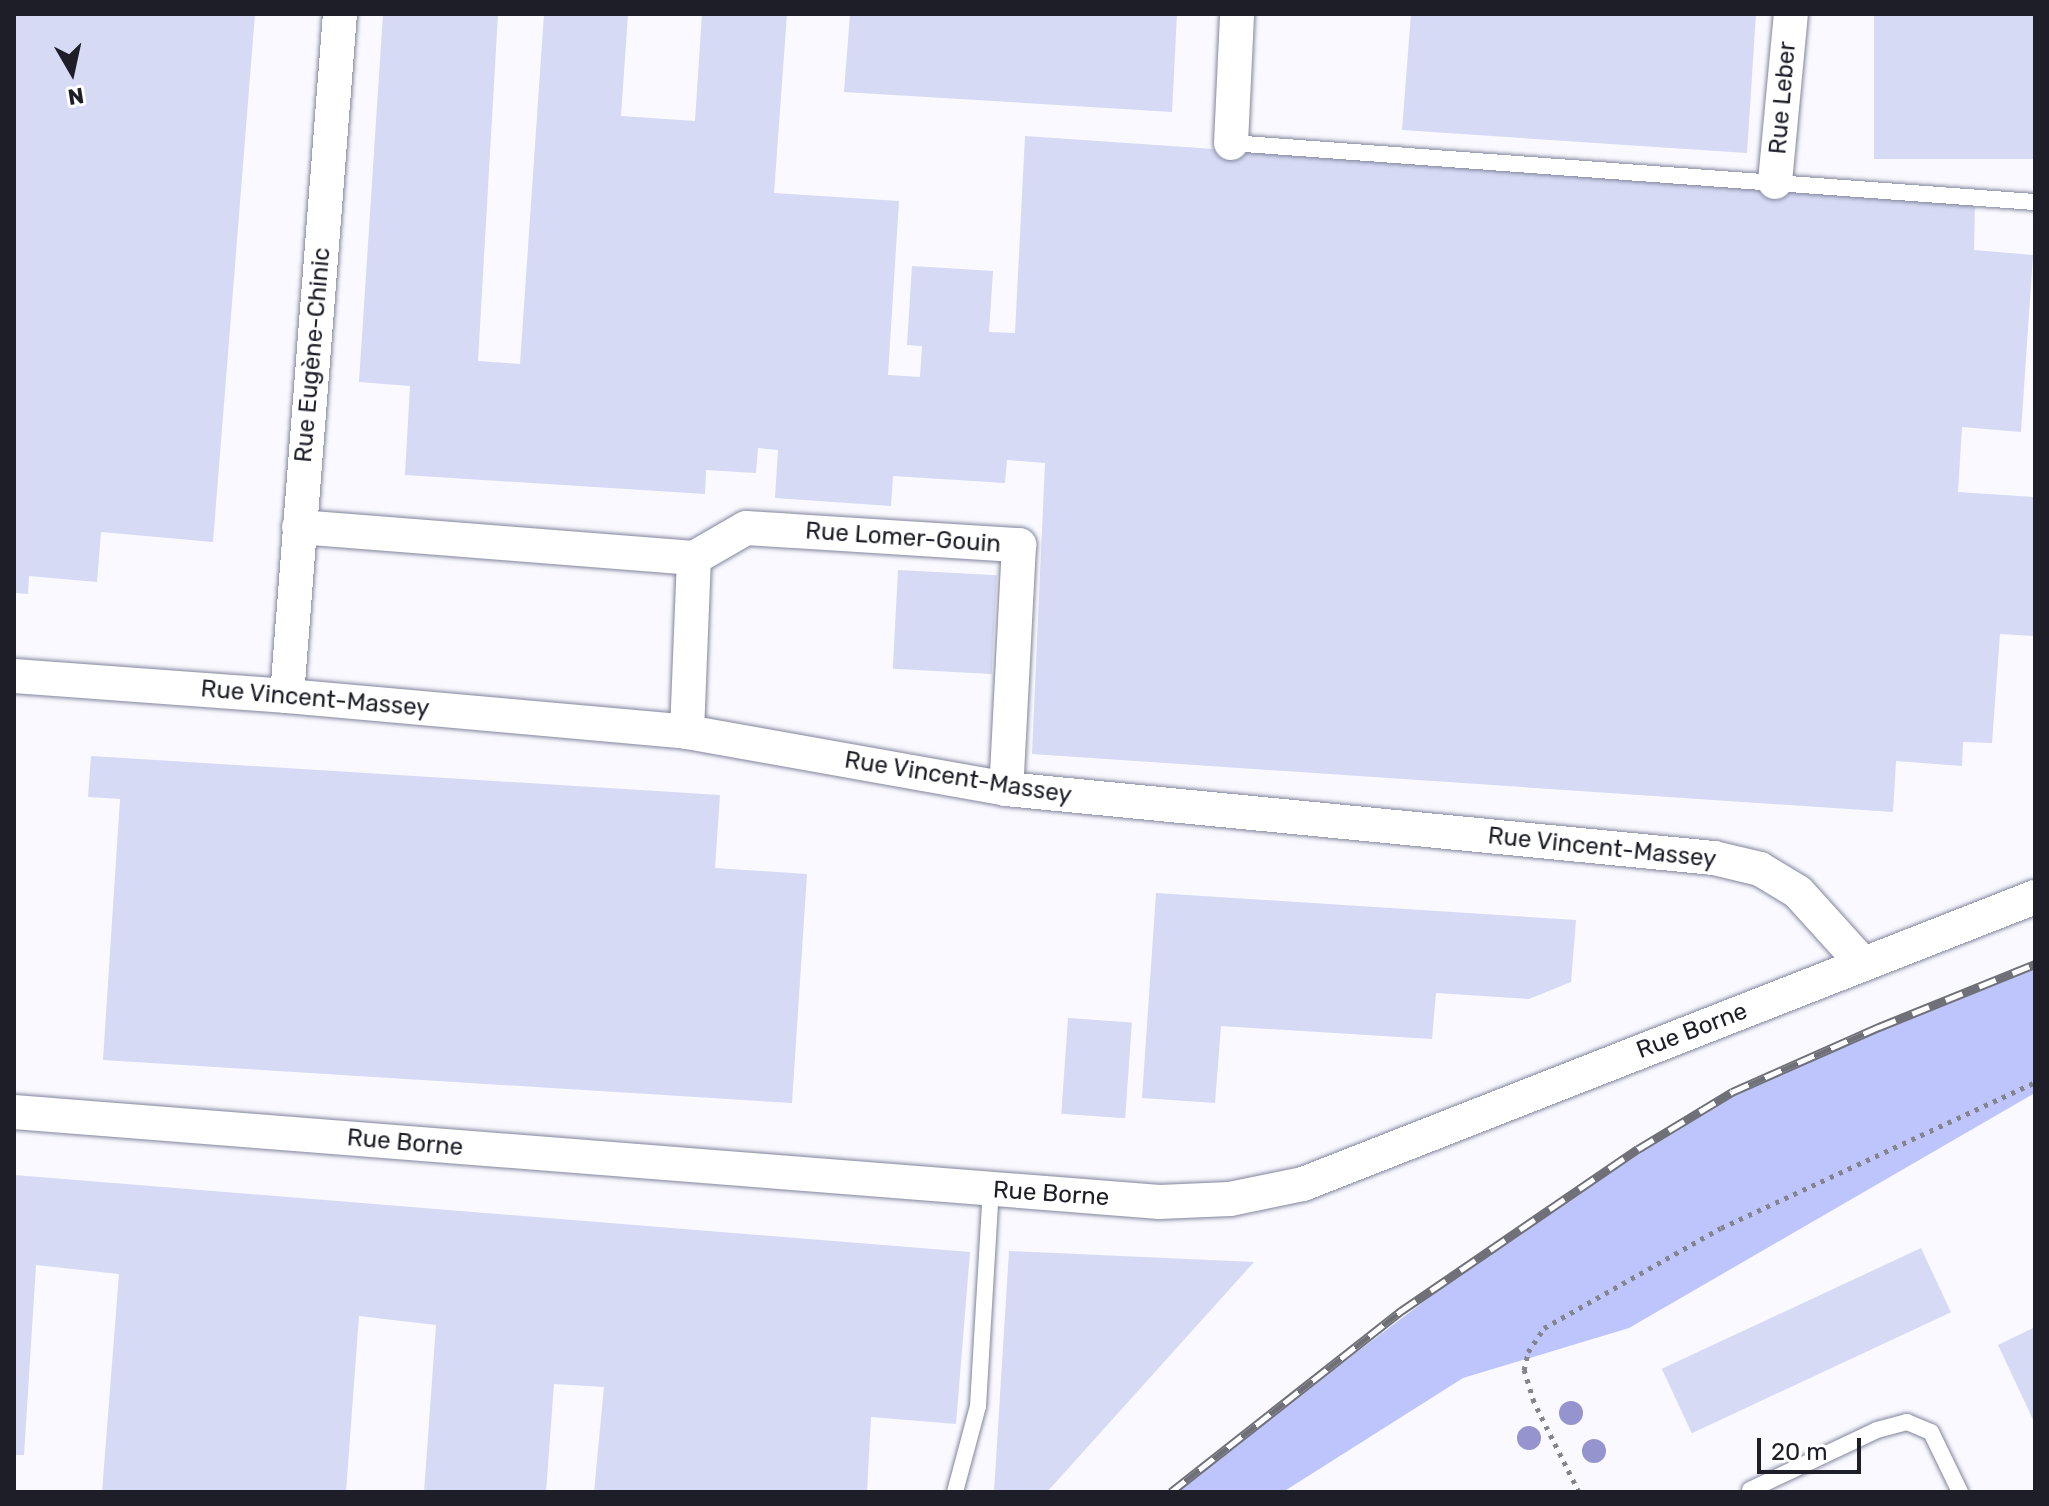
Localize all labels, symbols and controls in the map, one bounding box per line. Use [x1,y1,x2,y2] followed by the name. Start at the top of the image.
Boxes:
[32,32,112,112] north arrow
[1764,40,1802,156] street label: Rue Leber
[66,82,86,111] text: N
[289,246,337,464] street label: Rue Eugène-Chinic
[804,517,1002,559] street label: Rue Lomer-Gouin
[199,675,431,723] street label: Rue Vincent-Massey
[842,746,1074,810] street label: Rue Vincent-Massey
[1486,822,1718,874] street label: Rue Vincent-Massey
[1633,997,1751,1065] street label: Rue Borne
[346,1124,464,1162] street label: Rue Borne
[992,1176,1110,1212] street label: Rue Borne
[1761,1422,1865,1472] scale bar
[1771,1438,1828,1466] text: 20 m

